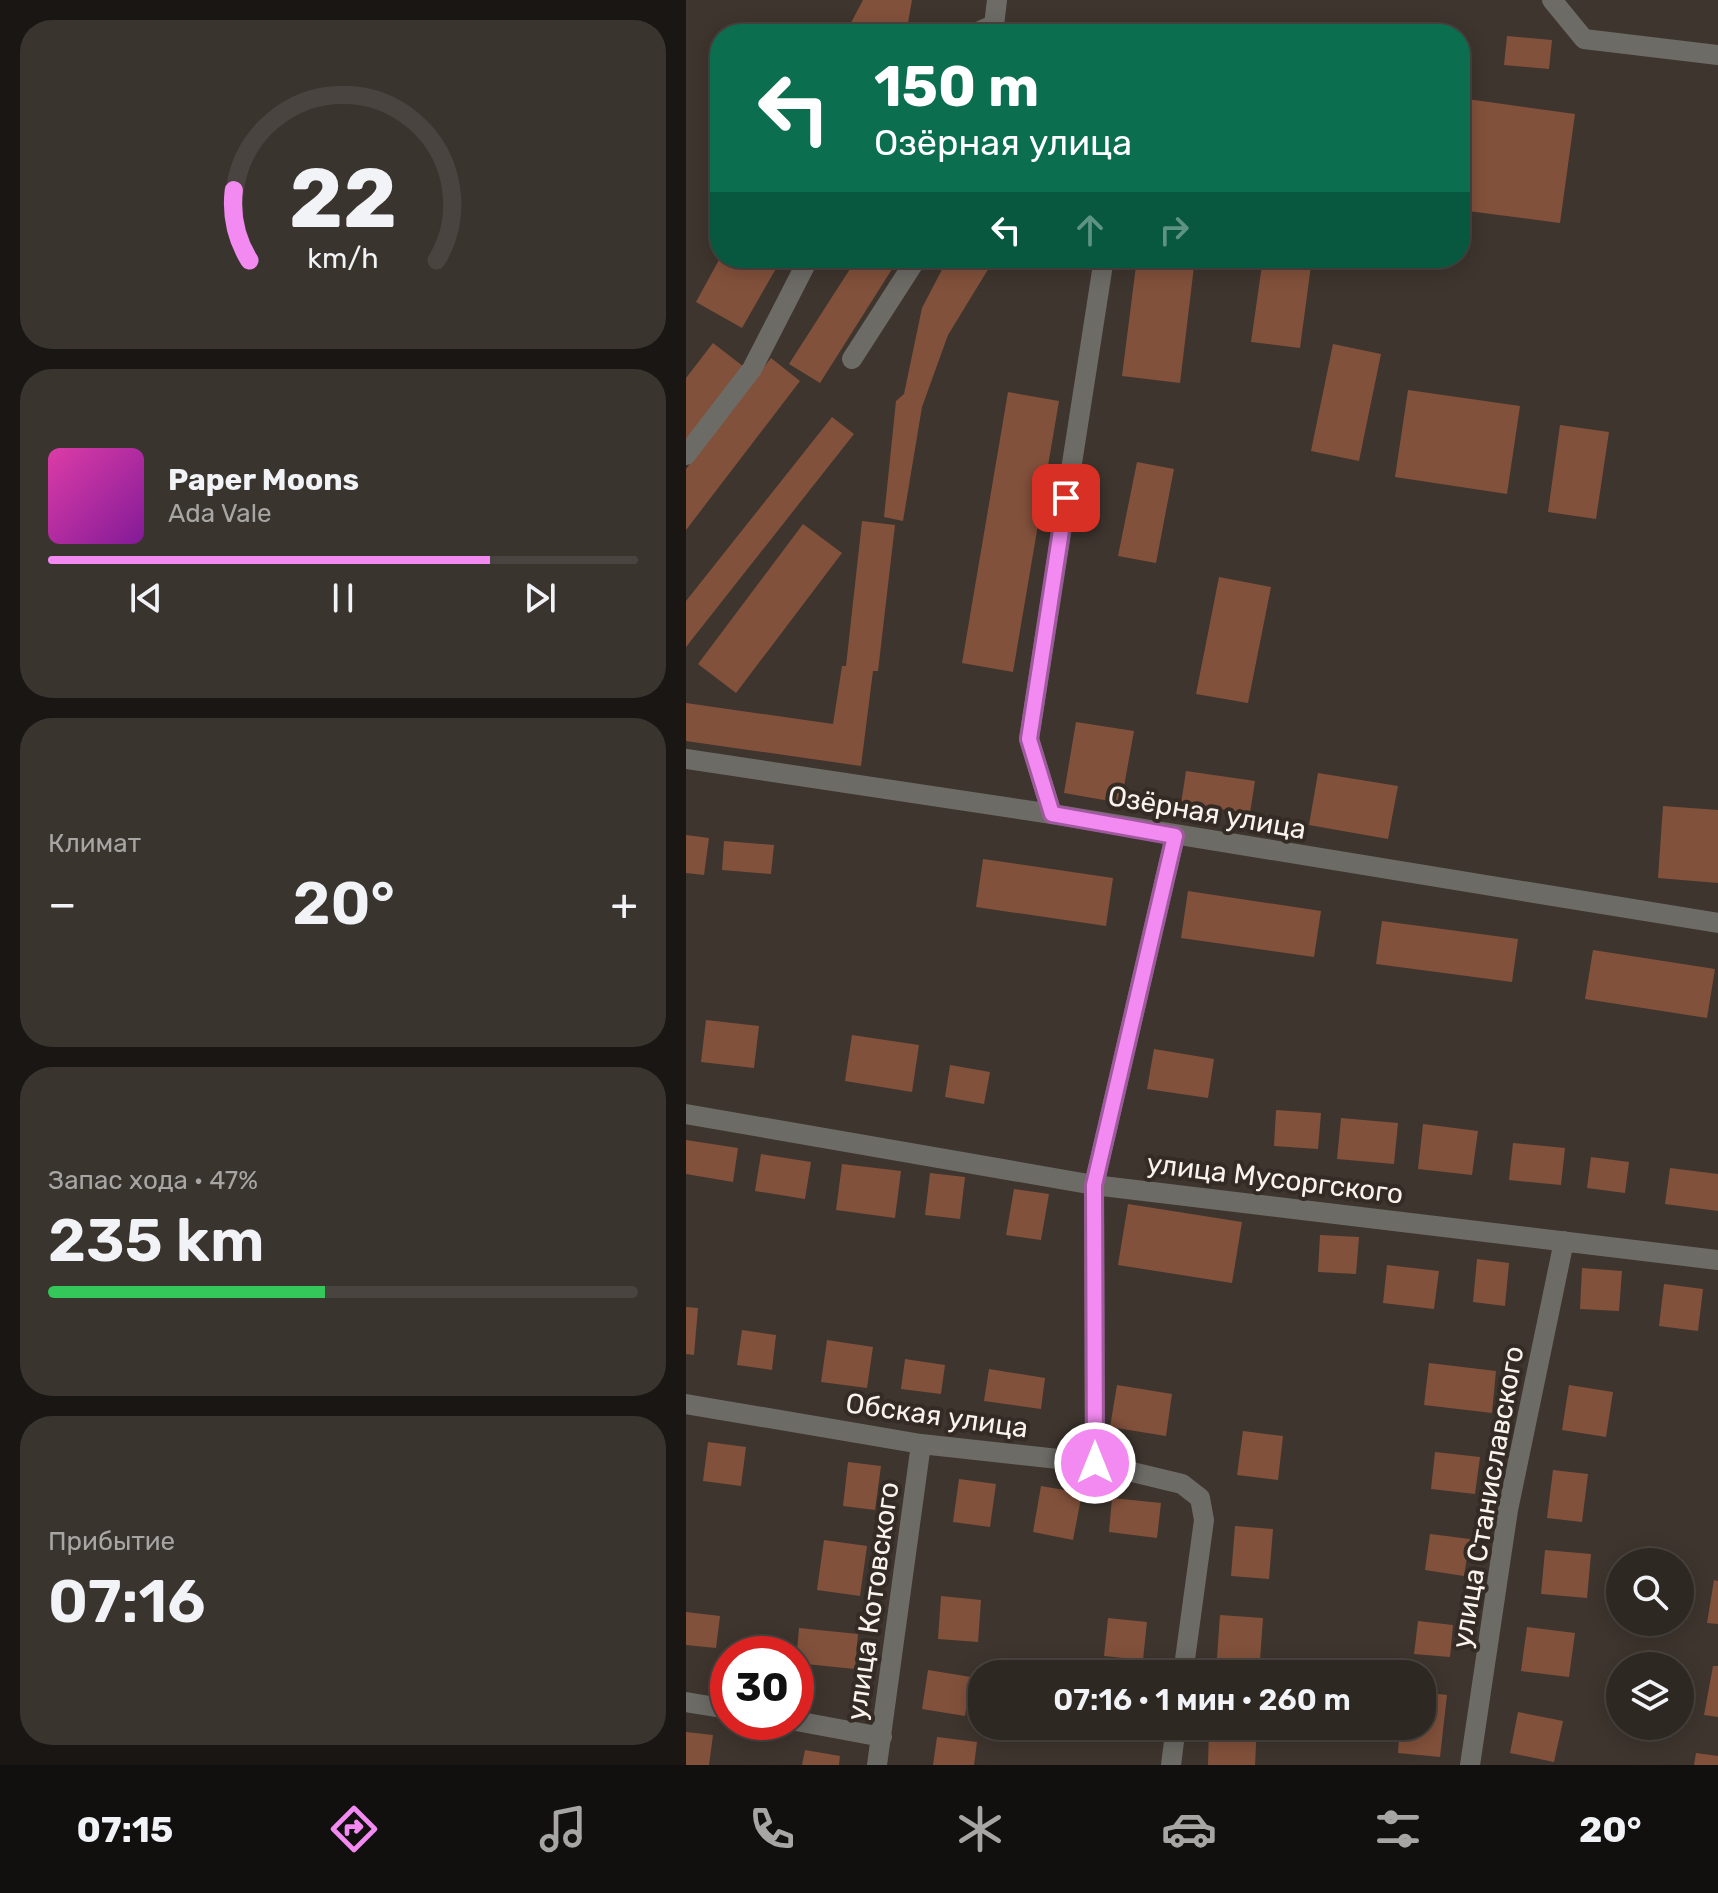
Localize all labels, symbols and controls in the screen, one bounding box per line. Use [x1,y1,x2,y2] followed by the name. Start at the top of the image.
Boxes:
[874,54,1039,120] text: 150 m
[742,56,846,160] icon: left
[874,121,1132,164] text: Озёрная улица
[289,148,397,247] text: 22
[984,208,1028,252] icon: left
[1068,208,1112,252] icon: ahead
[1152,208,1196,252] icon: right
[307,241,379,275] text: km/h
[168,462,359,498] text: Paper Moons
[1032,464,1100,532] pin
[1044,476,1088,520] icon: arrive
[168,498,272,529] text: Ada Vale
[124,576,168,620] icon: previous
[321,576,365,620] icon: pause
[518,576,562,620] icon: next
[1105,779,1309,846] street label: Озёрная улица
[48,828,141,859] text: Климат
[292,868,395,939] text: 20°
[48,878,77,930] text: −
[611,878,638,930] text: +
[1145,1146,1405,1211] street label: улица Мусоргского
[48,1165,258,1196] text: Запас хода · 47%
[48,1205,264,1276] text: 235 km
[1445,1343,1530,1651] street label: улица Станиславского
[844,1386,1030,1445] street label: Обская улица
[1053,1421,1137,1505] position arrow
[839,1480,906,1722] street label: улица Котовского
[48,1526,175,1557] text: Прибытие
[1606,1548,1694,1740] map controls
[1606,1548,1694,1636] button: search
[48,1566,206,1637] text: 07:16
[710,1636,814,1740] speed limit sign: 30
[1606,1652,1694,1740] button: layers
[1053,1682,1351,1718] text: 07:16 · 1 мин · 260 m
[326,1801,382,1857] icon: directions
[535,1801,591,1857] icon: music
[744,1801,800,1857] icon: phone
[952,1801,1008,1857] icon: climate
[1161,1801,1217,1857] icon: car
[1370,1801,1426,1857] icon: filters
[76,1808,173,1851] text: 07:15
[1579,1808,1642,1851] text: 20°

